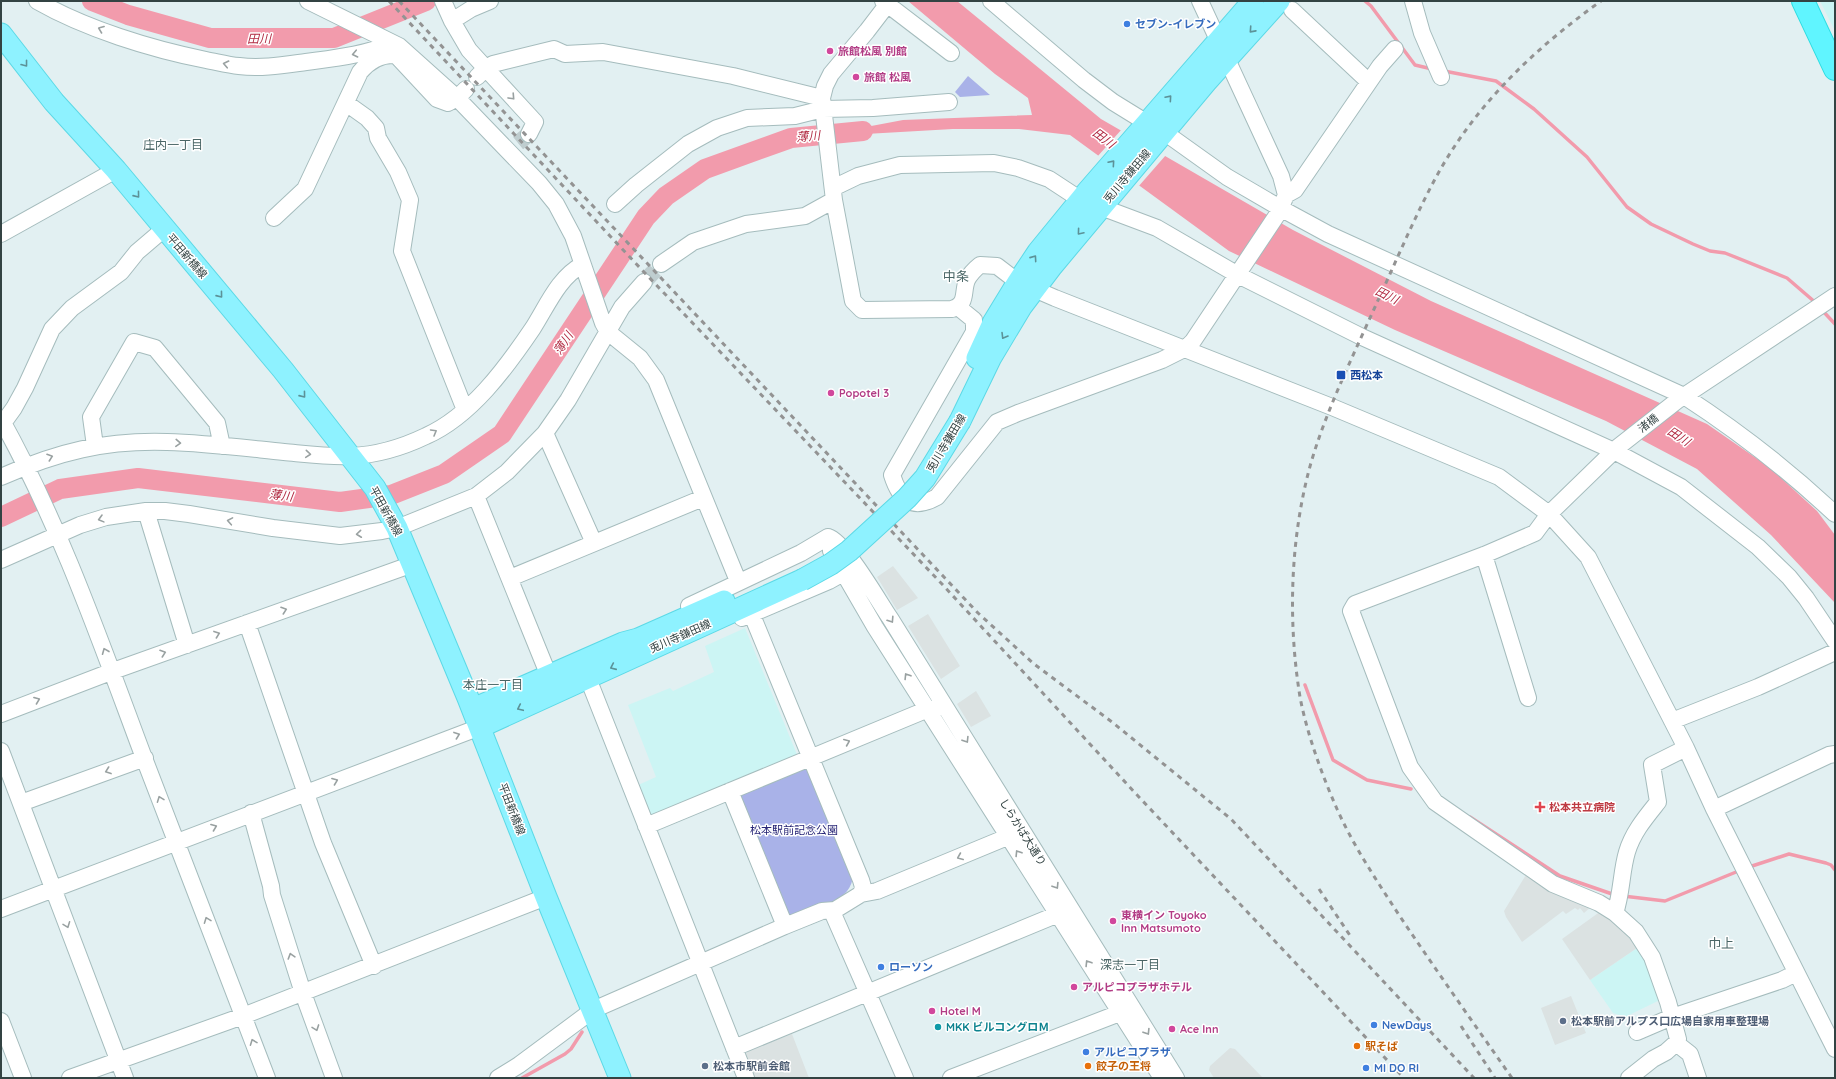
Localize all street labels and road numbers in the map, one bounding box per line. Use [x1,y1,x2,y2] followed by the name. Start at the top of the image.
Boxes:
[1100,146,1154,206] street label: 兎川寺鎌田線
[164,231,210,281] street label: 平田新橋線
[923,411,969,475] street label: 兎川寺鎌田線
[1635,411,1661,435] street label: 渚橋
[367,484,405,538] street label: 平田新橋線
[647,616,713,656] street label: 兎川寺鎌田線
[496,781,528,837] street label: 平田新橋線
[997,796,1049,868] street label: しらかば大通り

